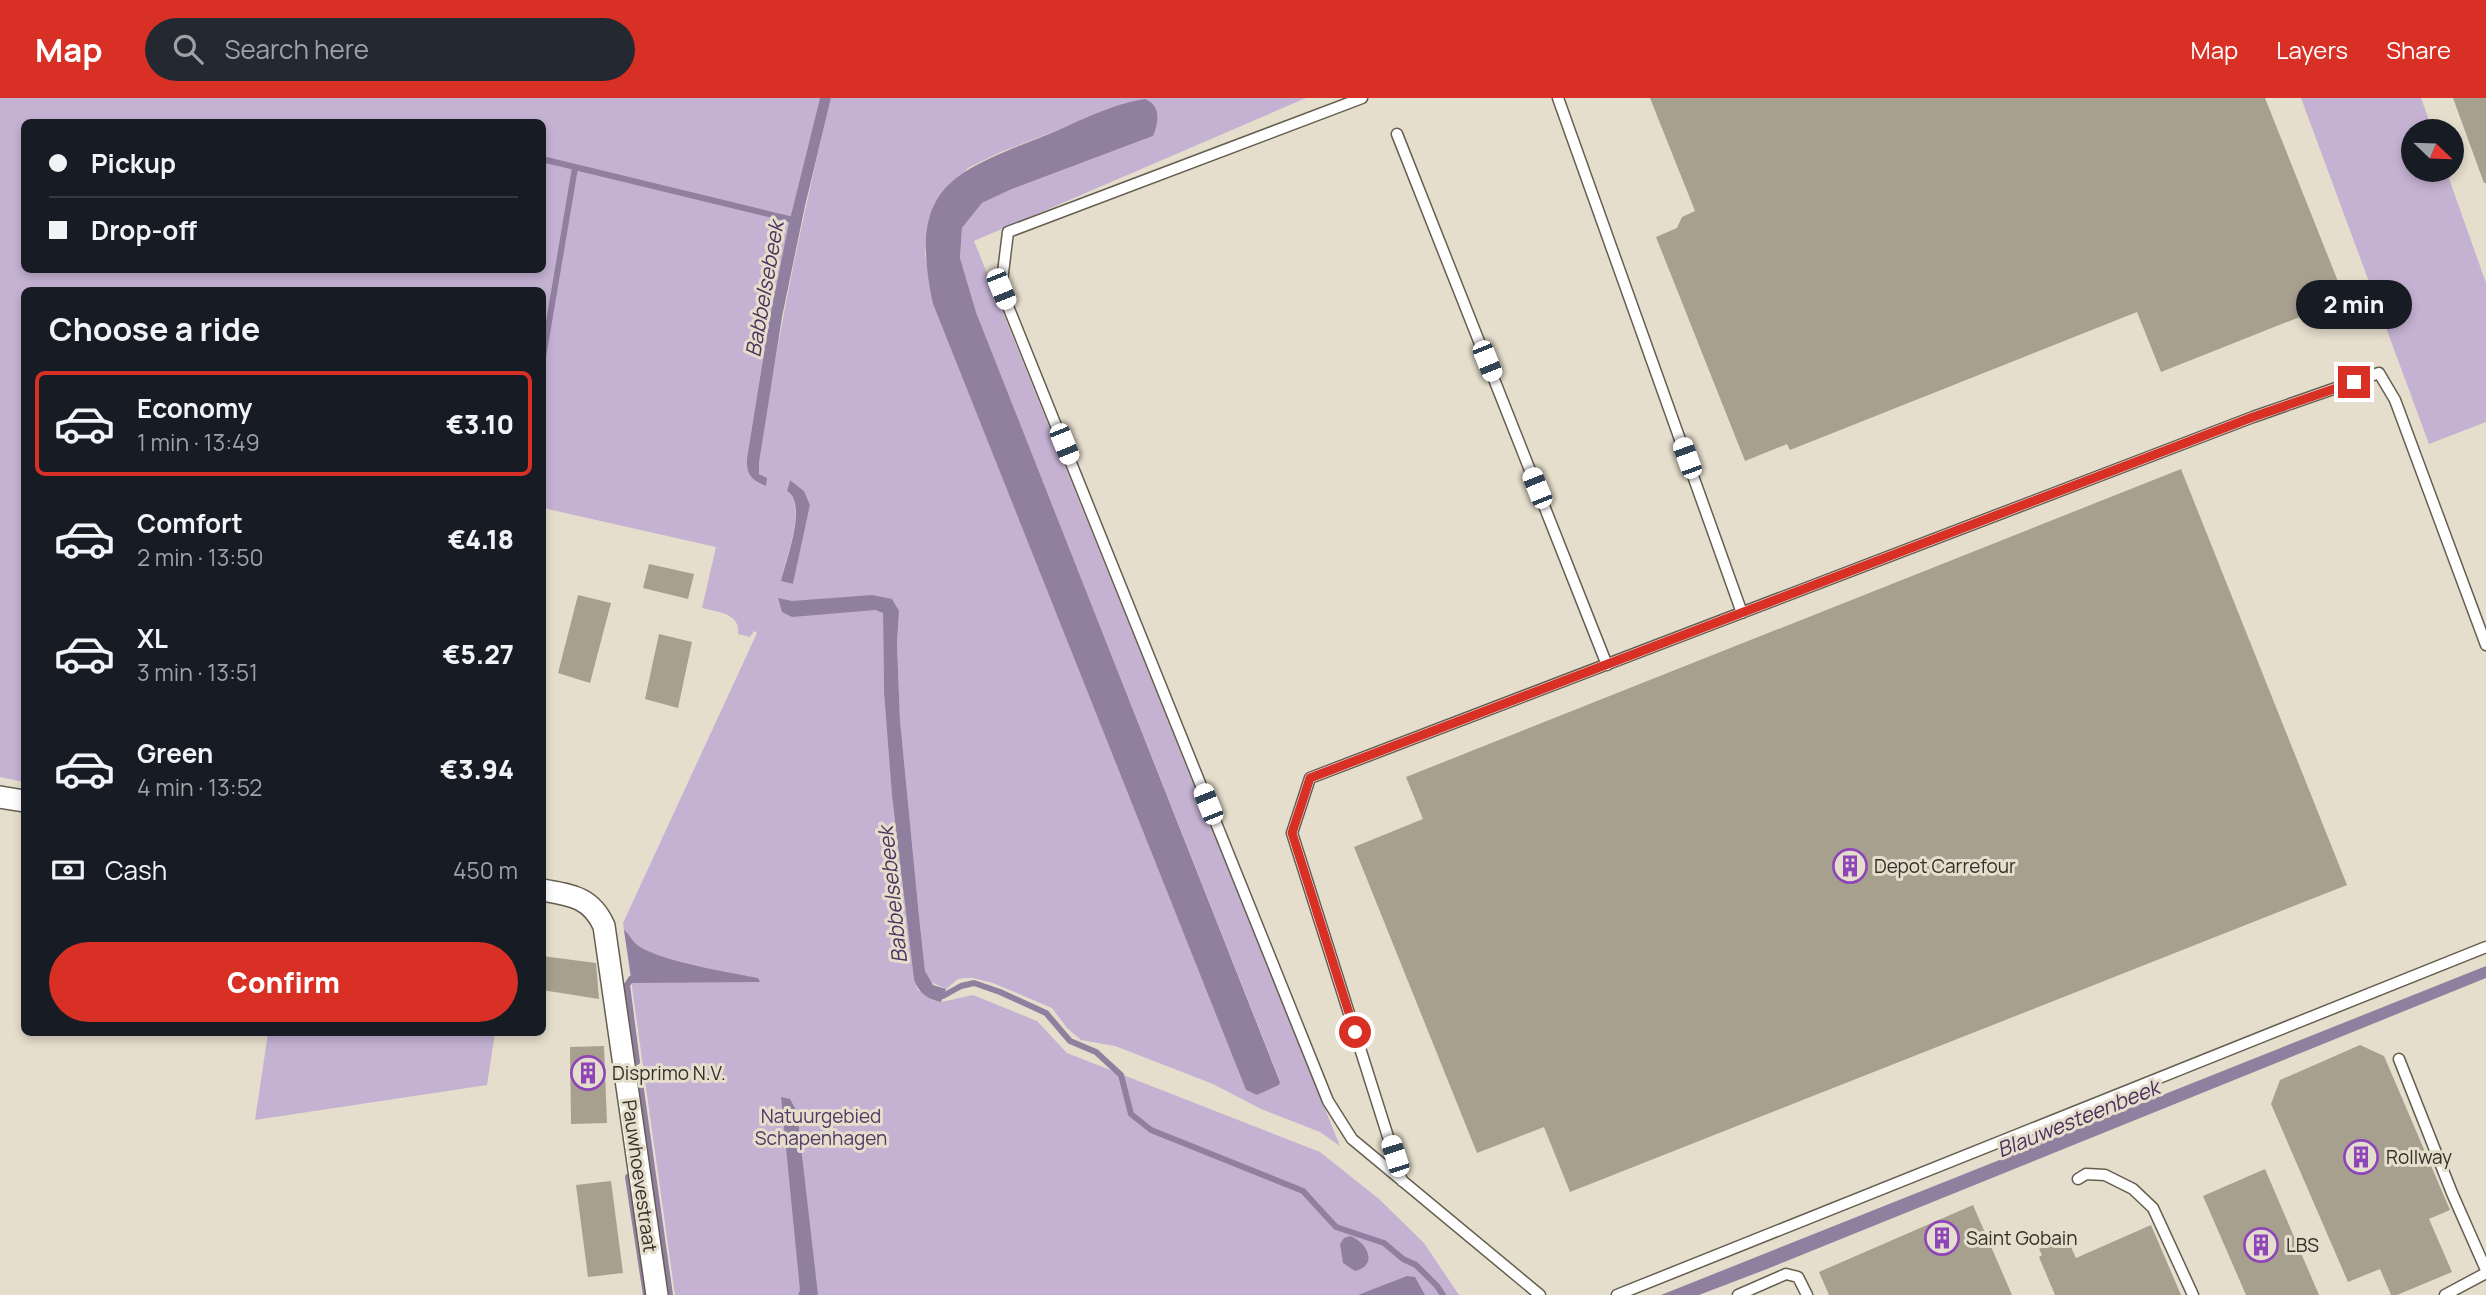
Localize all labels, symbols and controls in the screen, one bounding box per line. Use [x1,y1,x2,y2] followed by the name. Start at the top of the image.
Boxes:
[145,18,635,81] search box
[35,27,103,72] text: Map
[169,30,207,68] icon: search
[225,31,369,67] text: Search here
[2191,33,2238,66] text: Map
[2276,33,2348,66] text: Layers
[2386,33,2451,66] text: Share
[2401,119,2464,182] north arrow
[2401,119,2464,182] map controls
[91,145,176,181] text: Pickup
[91,212,197,248] text: Drop-off
[738,216,790,359] water label: Babbelsebeek
[984,266,1019,312] car
[2296,280,2412,330] callout: 2 min
[2324,288,2385,320] text: 2 min
[49,307,260,351] text: Choose a ride
[1470,338,1505,384] car
[2338,366,2370,398] route end
[137,390,252,426] text: Economy
[53,392,116,455] icon: car
[446,406,514,442] text: €3.10
[1047,421,1082,467] car
[137,426,260,458] text: 1 min · 13:49
[1670,435,1705,481] car
[1520,465,1555,511] car
[137,505,243,541] text: Comfort
[53,507,116,570] icon: car
[448,521,514,557] text: €4.18
[137,541,264,573] text: 2 min · 13:50
[137,620,168,656] text: XL
[53,622,116,685] icon: car
[442,636,514,672] text: €5.27
[137,656,258,688] text: 3 min · 13:51
[137,735,213,771] text: Green
[53,737,116,800] icon: car
[440,751,514,787] text: €3.94
[137,771,262,803] text: 4 min · 13:52
[1191,781,1226,827] car
[871,823,913,965] water label: Babbelsebeek
[1831,847,1869,885] building icon: Depot Carrefour
[49,851,87,889] icon: cash
[105,852,167,888] text: Cash
[1874,853,2016,879] place label: Depot Carrefour
[453,854,518,886] text: 450 m
[49,942,518,1022] button: Confirm
[1339,1016,1371,1048] route start
[569,1054,607,1092] building icon: Disprimo N.V.
[612,1060,726,1086] place label: Disprimo N.V.
[1993,1072,2166,1163] water label: Blauwesteenbeek
[616,1098,664,1254] street label: Pauwhoevestraat
[755,1103,887,1151] park label: Natuurgebied Schapenhagen
[1379,1133,1412,1179] car
[2342,1138,2380,1176] building icon: Rollway
[2386,1144,2452,1170] place label: Rollway
[1923,1219,1961,1257] building icon: Saint Gobain
[1966,1225,2078,1251] place label: Saint Gobain
[2242,1226,2280,1264] building icon: LBS
[2286,1232,2319,1258] place label: LBS

